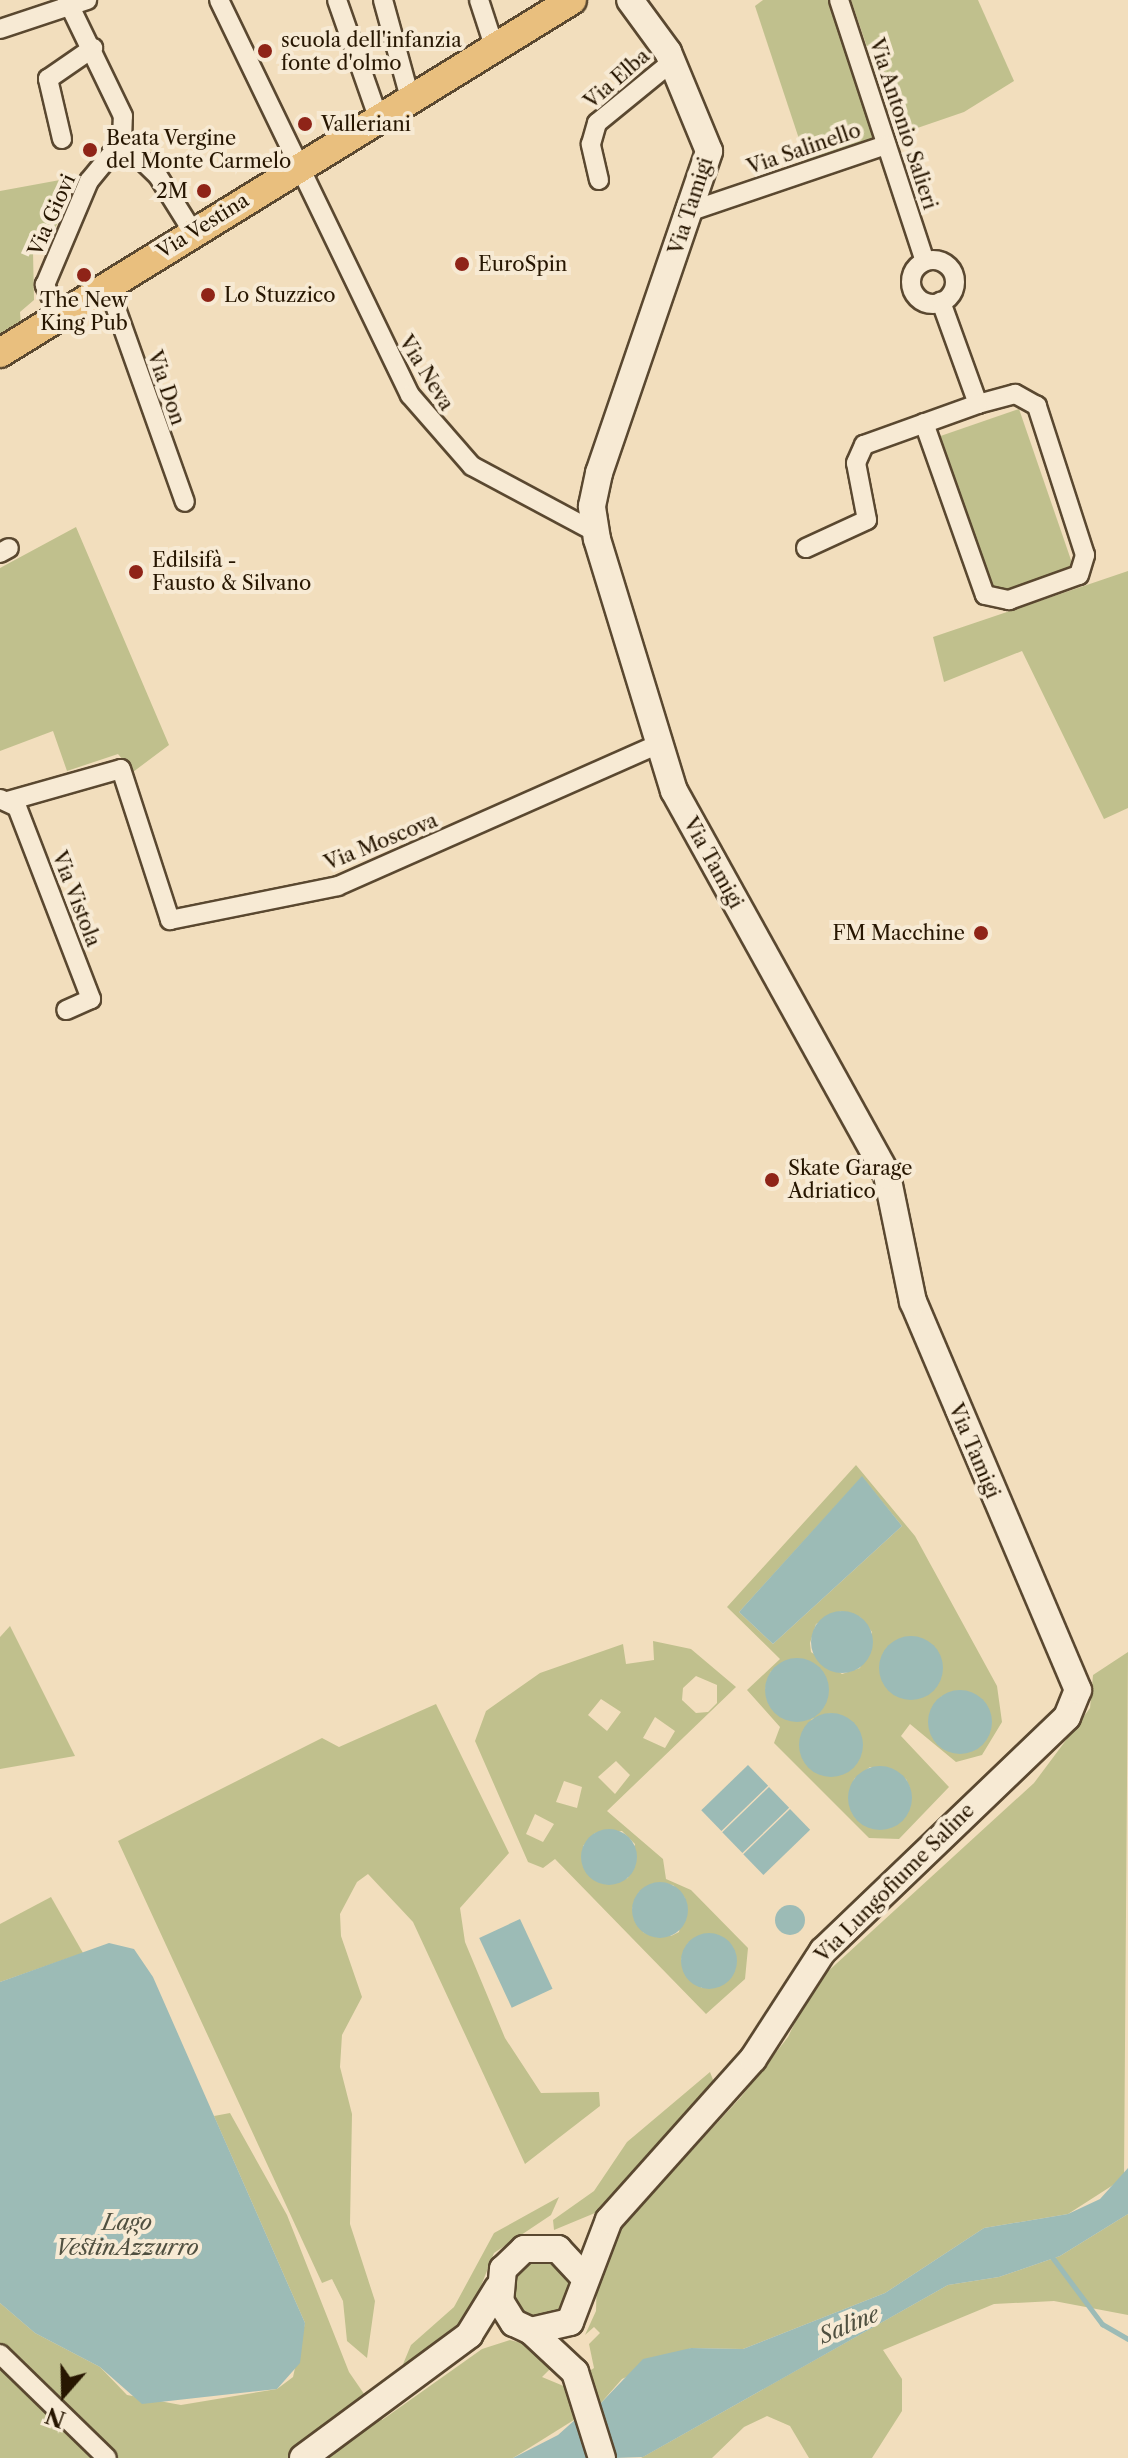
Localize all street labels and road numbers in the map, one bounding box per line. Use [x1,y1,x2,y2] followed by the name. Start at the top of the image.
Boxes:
[864,35,942,213] street label: Via Antonio Salieri
[579,44,655,114] street label: Via Elba
[744,118,864,180] street label: Via Salinello
[664,154,718,258] street label: Via Tamigi
[23,170,81,260] street label: Via Giovi
[152,188,254,264] street label: Via Vestina
[394,331,458,415] street label: Via Neva
[142,348,190,428] street label: Via Don
[321,808,441,876] street label: Via Moscova
[678,813,748,913] street label: Via Tamigi
[47,847,105,951] street label: Via Vistola
[943,1400,1005,1502] street label: Via Tamigi
[810,1798,980,1968] street label: Via Lungofiume Saline

